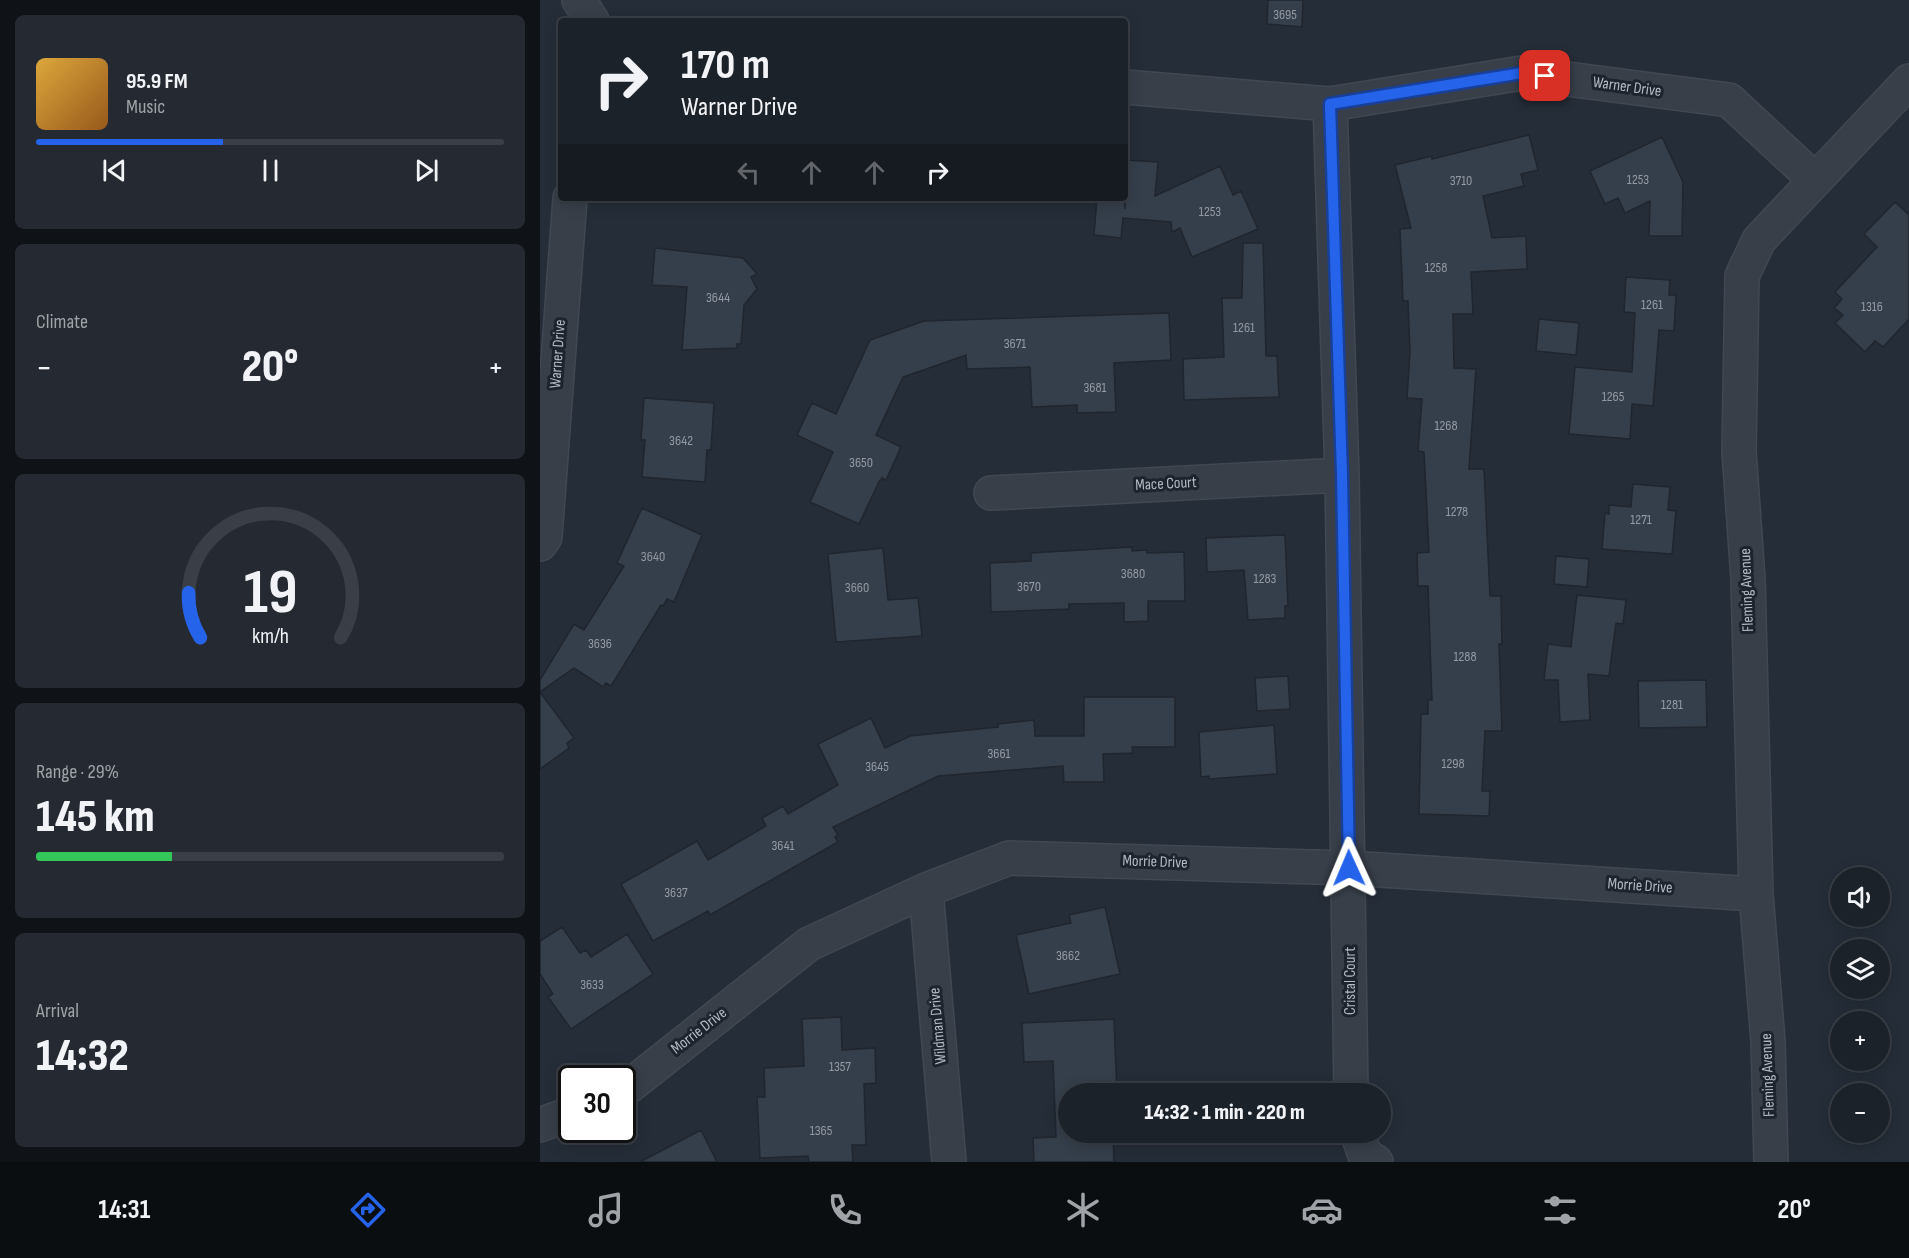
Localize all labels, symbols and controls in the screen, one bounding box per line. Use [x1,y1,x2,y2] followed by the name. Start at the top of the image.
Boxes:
[1273,6,1297,23] house number: 3695
[681,40,770,91] text: 170 m
[582,42,660,120] icon: right
[1519,50,1570,101] pin
[1528,59,1561,92] icon: arrive
[126,68,188,95] text: 95.9 FM
[1591,73,1663,101] street label: Warner Drive
[681,91,798,123] text: Warner Drive
[126,95,165,119] text: Music
[98,154,131,187] icon: previous
[254,154,287,187] icon: pause
[410,154,443,187] icon: next
[732,156,765,189] icon: left
[795,156,828,189] icon: ahead
[858,156,891,189] icon: ahead
[921,156,954,189] icon: right
[1627,171,1649,188] house number: 1253
[1450,172,1472,189] house number: 3710
[1199,203,1221,220] house number: 1253
[1425,259,1447,276] house number: 1258
[706,289,730,306] house number: 3644
[1641,296,1663,313] house number: 1261
[1861,298,1883,315] house number: 1316
[36,310,88,334] text: Climate
[546,319,570,389] street label: Warner Drive
[1233,319,1255,336] house number: 1261
[1004,335,1026,352] house number: 3671
[242,340,298,395] text: 20°
[36,348,52,388] text: −
[488,348,504,388] text: +
[1083,379,1107,396] house number: 3681
[1602,388,1625,405] house number: 1265
[1434,417,1458,434] house number: 1268
[669,432,693,449] house number: 3642
[849,454,873,471] house number: 3650
[1135,473,1197,495] street label: Mace Court
[1446,503,1468,520] house number: 1278
[1630,511,1652,528] house number: 1271
[641,548,665,565] house number: 3640
[1736,548,1758,632] street label: Fleming Avenue
[243,556,297,631] text: 19
[1121,565,1145,582] house number: 3680
[1254,570,1277,587] house number: 1283
[1017,578,1041,595] house number: 3670
[845,579,869,596] house number: 3660
[251,624,289,649] text: km/h
[588,635,612,652] house number: 3636
[1453,648,1477,665] house number: 1288
[1661,696,1683,713] house number: 1281
[987,745,1011,762] house number: 3661
[1441,755,1465,772] house number: 1298
[865,758,889,775] house number: 3645
[36,760,119,784] text: Range · 29%
[36,790,154,845] text: 145 km
[1317,836,1381,900] position arrow
[771,837,795,854] house number: 3641
[1122,851,1188,873] street label: Morrie Drive
[1830,867,1890,1143] map controls
[1830,867,1890,927] button: sound
[1607,874,1673,898] street label: Morrie Drive
[664,884,688,901] house number: 3637
[1830,939,1890,999] button: layers
[1056,947,1080,964] house number: 3662
[1341,947,1360,1015] street label: Cristal Court
[580,976,604,993] house number: 3633
[925,987,951,1065] street label: Wildman Drive
[36,999,79,1023] text: Arrival
[667,1003,731,1059] street label: Morrie Drive
[1830,1011,1890,1071] button: +
[36,1029,129,1084] text: 14:32
[1757,1033,1779,1117] street label: Fleming Avenue
[829,1058,851,1075] house number: 1357
[558,1065,636,1143] speed limit sign: 30
[1830,1083,1890,1143] button: −
[1144,1099,1305,1126] text: 14:32 · 1 min · 220 m
[810,1122,833,1139] house number: 1365
[347,1189,389,1231] icon: directions
[585,1189,627,1231] icon: music
[824,1189,866,1231] icon: phone
[1062,1189,1104,1231] icon: climate
[1301,1189,1343,1231] icon: car
[1539,1189,1581,1231] icon: filters
[98,1194,150,1226] text: 14:31
[1778,1194,1811,1226] text: 20°

